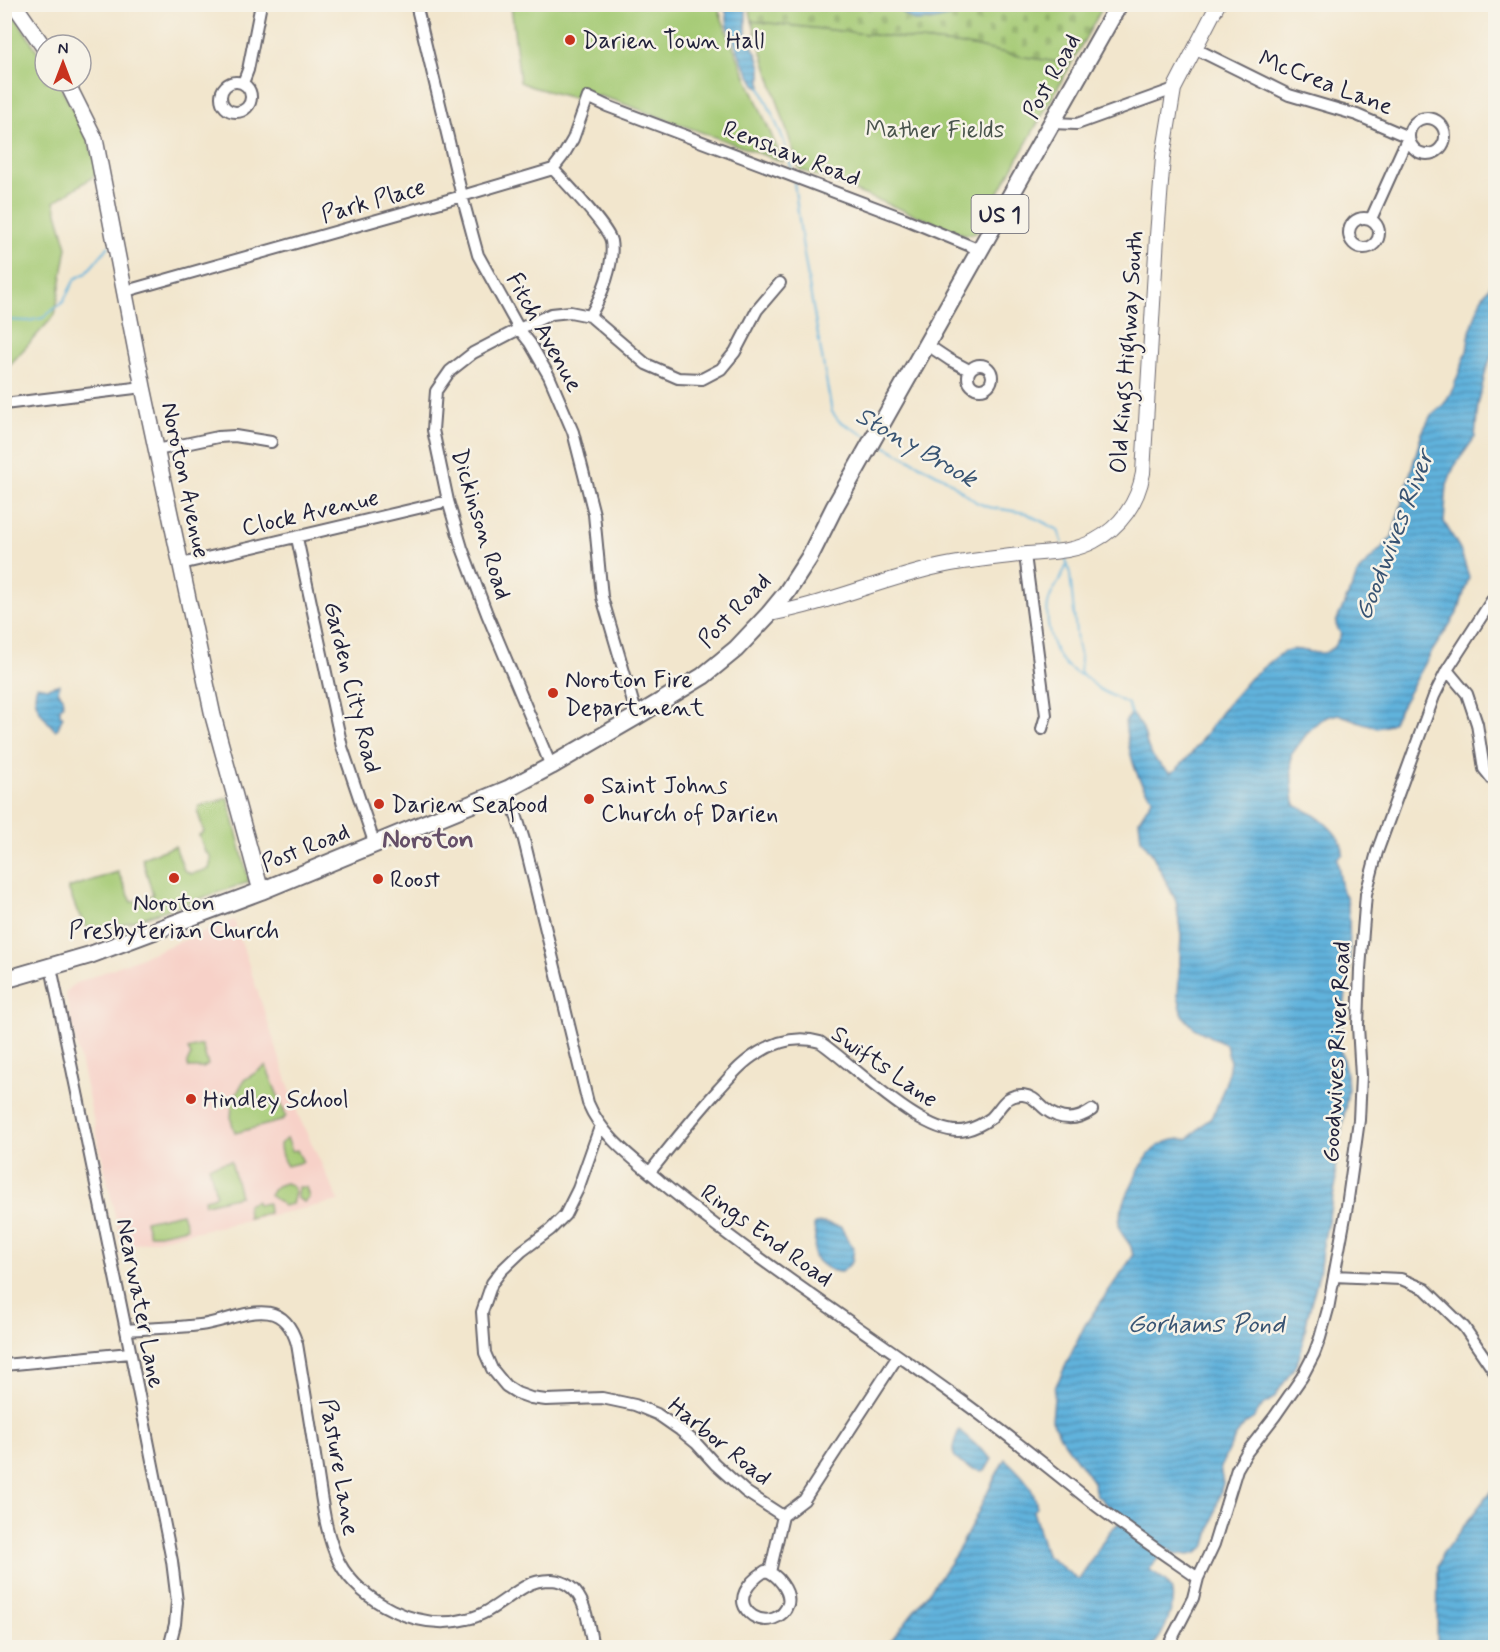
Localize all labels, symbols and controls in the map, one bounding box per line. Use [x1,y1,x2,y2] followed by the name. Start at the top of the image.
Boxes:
[582,26,764,57] place label: Darien Town Hall
[1016,29,1088,125] street label: Post Road
[33,33,93,93] north arrow
[563,33,577,47] marker: Darien Town Hall
[58,39,68,60] text: N
[1254,44,1397,123] street label: McCrea Lane
[718,114,865,195] street label: Renshaw Road
[866,115,1005,146] park label: Mather Fields
[318,172,429,231] street label: Park Place
[972,195,1028,233] road number: US 1
[1104,230,1154,475] street label: Old Kings Highway South
[498,267,589,398] street label: Fitch Avenue
[849,399,985,497] water label: Stony Brook
[153,400,216,561] street label: Noroton Avenue
[1347,443,1444,625] water label: Goodwives River
[443,445,518,604] street label: Dickinson Road
[239,483,382,544] street label: Clock Avenue
[692,567,778,655] street label: Post Road
[315,598,388,776] street label: Garden City Road
[565,665,704,724] place label: Noroton Fire Department
[546,686,560,700] marker: Noroton Fire Department
[601,771,778,830] place label: Saint Johns Church of Darien
[391,790,548,823] place label: Darien Seafood
[582,792,596,806] marker: Saint Johns Church of Darien
[372,797,386,811] marker: Darien Seafood
[257,817,354,880] street label: Post Road
[382,822,474,857] district label: Noroton
[390,865,440,896] place label: Roost
[167,871,181,885] marker: Noroton Presbyterian Church
[371,872,385,886] marker: Roost
[69,888,279,947] place label: Noroton Presbyterian Church
[1316,941,1359,1163] street label: Goodwives River Road
[824,1019,944,1115] street label: Swifts Lane
[203,1085,349,1116] place label: Hindley School
[184,1092,198,1106] marker: Hindley School
[693,1178,838,1296] street label: Rings End Road
[108,1216,171,1391] street label: Nearwater Lane
[1127,1308,1286,1342] water label: Gorhams Pond
[661,1391,777,1493] street label: Harbor Road
[311,1396,366,1538] street label: Pasture Lane

